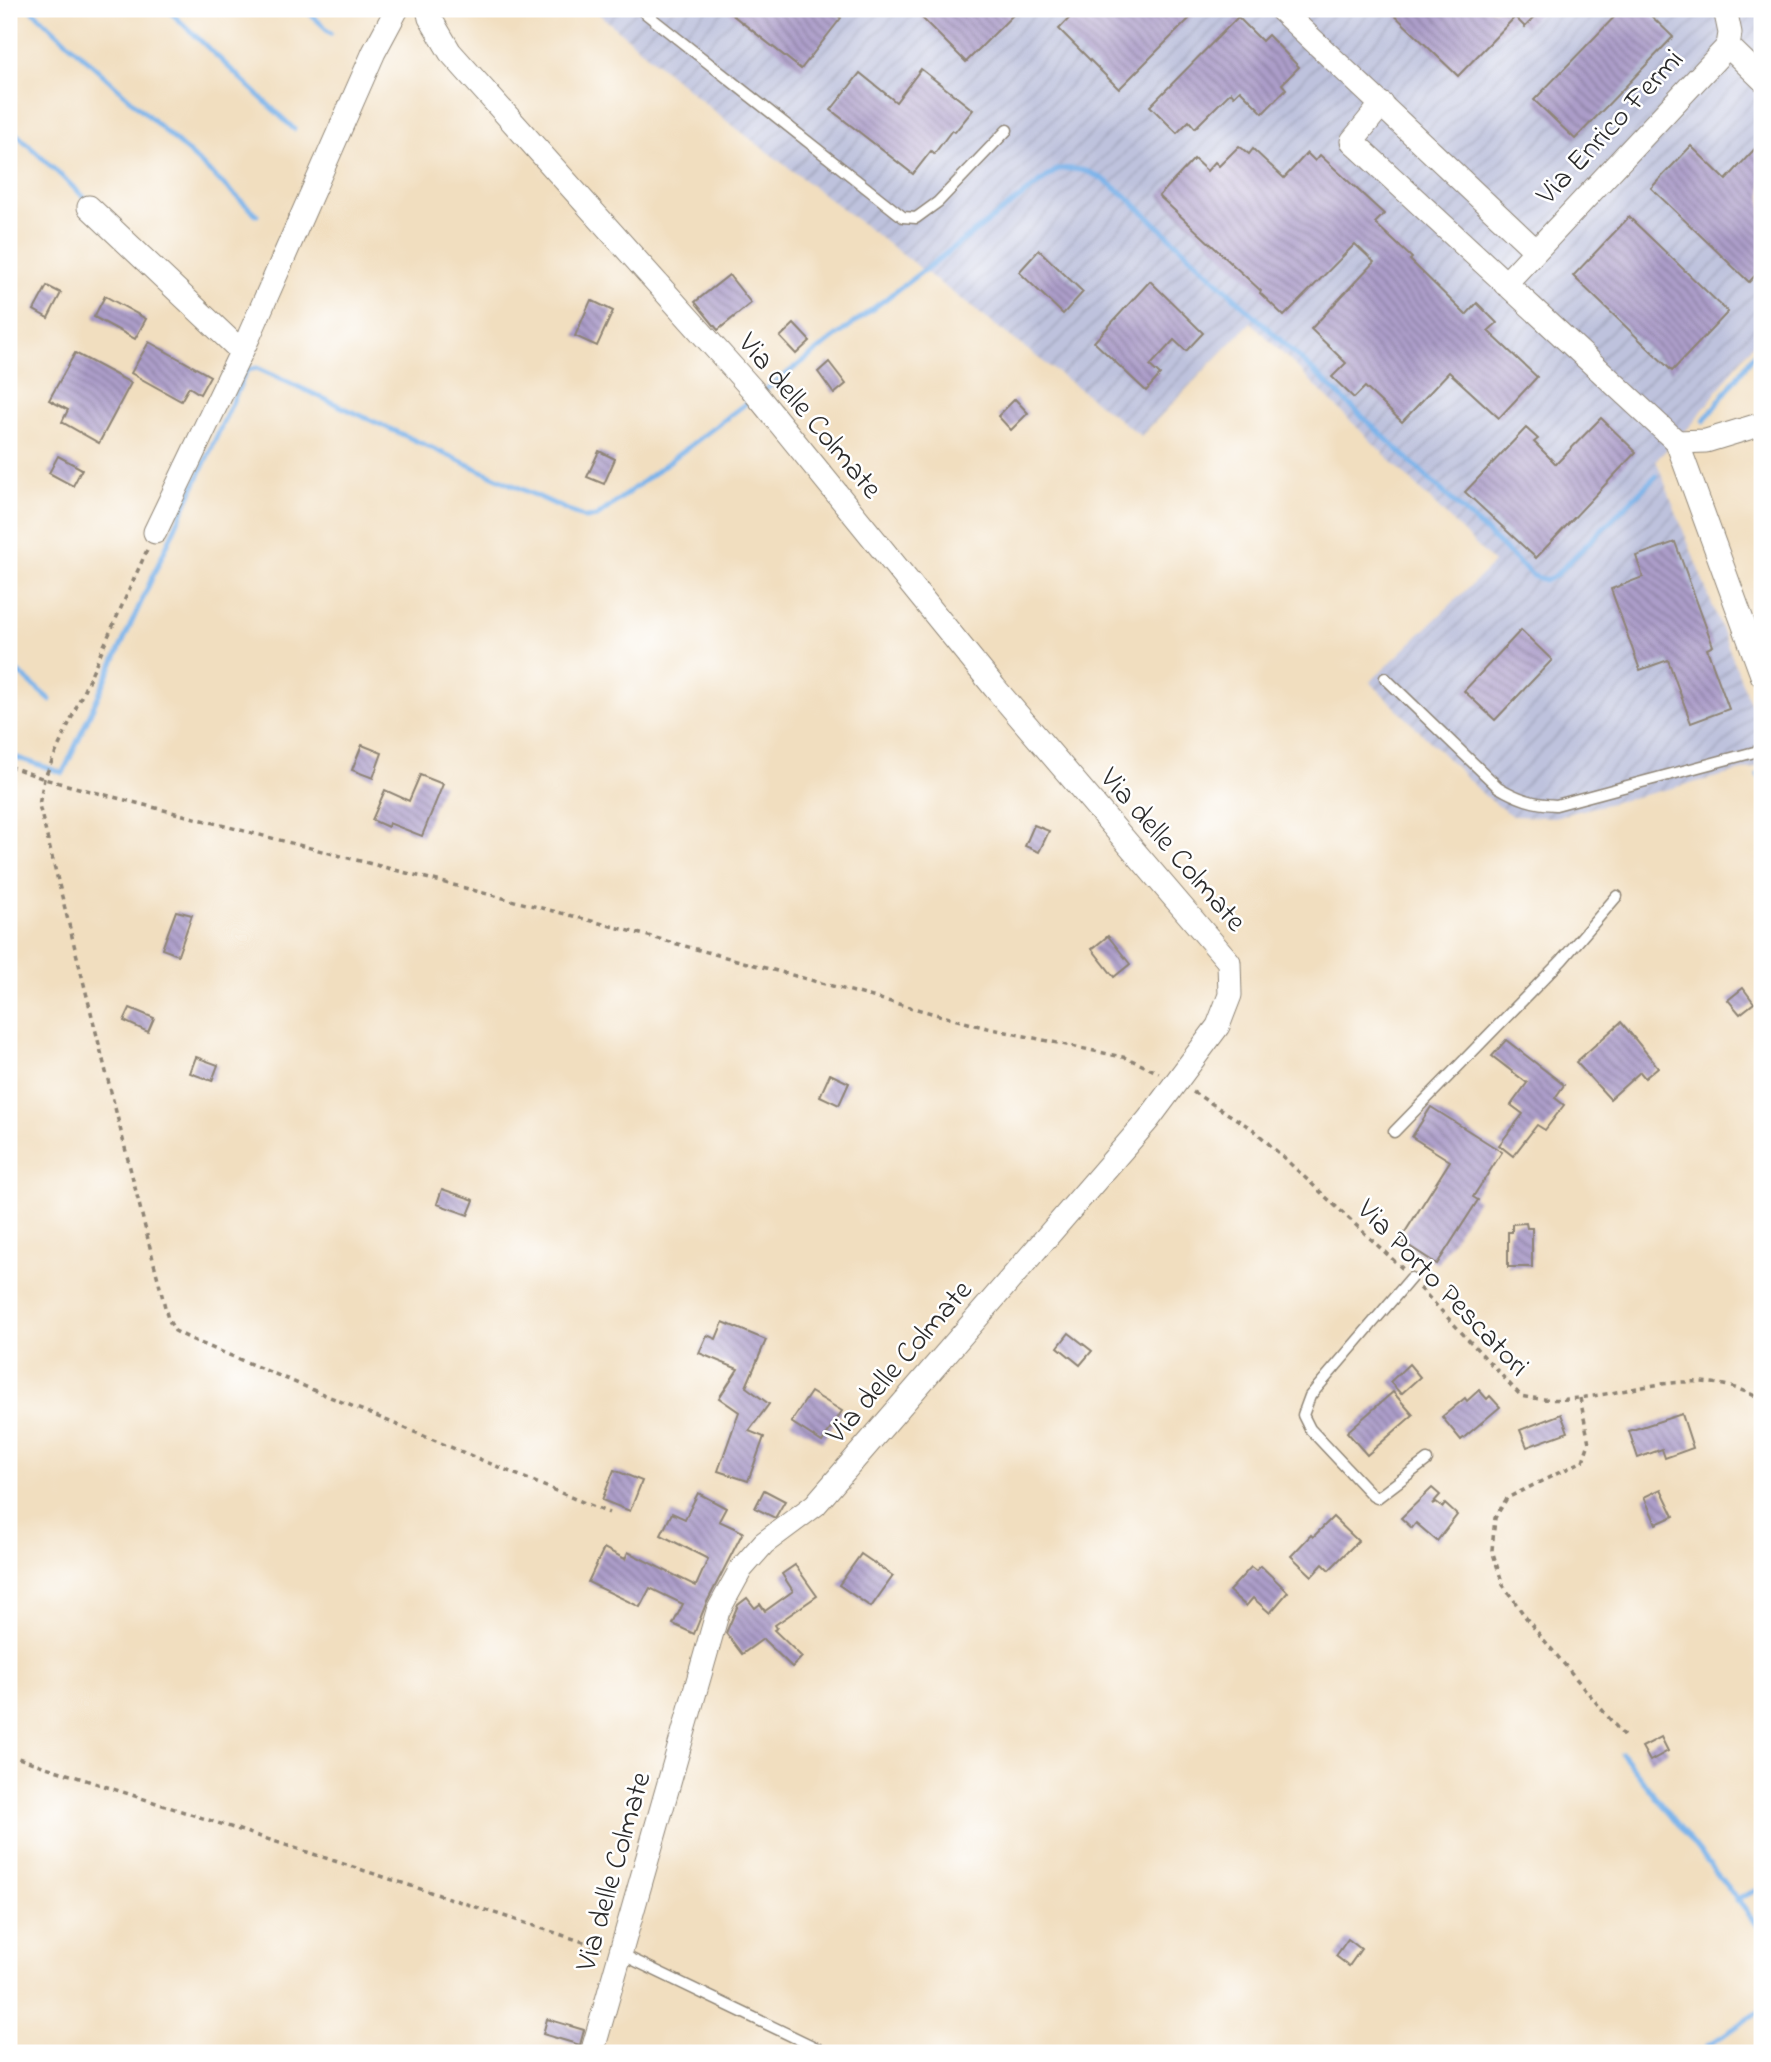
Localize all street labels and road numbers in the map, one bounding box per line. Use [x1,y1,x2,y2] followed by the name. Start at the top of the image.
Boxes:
[1526,40,1695,217] street label: Via Enrico Fermi
[725,323,892,510] street label: Via delle Colmate
[1087,758,1256,943] street label: Via delle Colmate
[1345,1189,1538,1388] street label: Via Porto Pescatori
[816,1271,985,1456] street label: Via delle Colmate
[565,1767,664,1977] street label: Via delle Colmate

